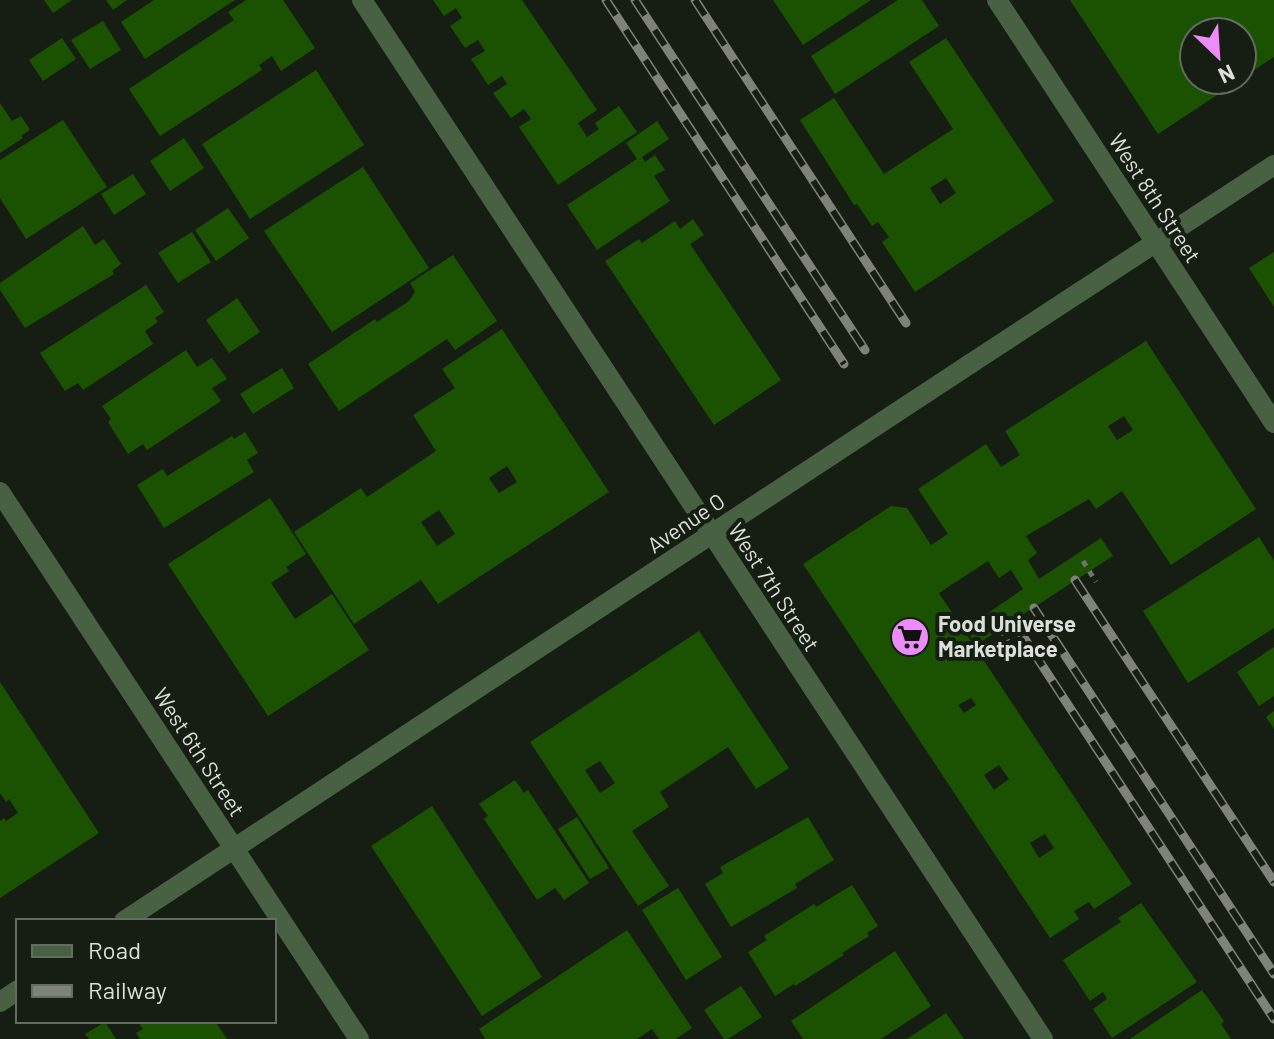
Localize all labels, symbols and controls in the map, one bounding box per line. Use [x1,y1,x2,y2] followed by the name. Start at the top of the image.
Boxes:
[1178,16,1258,96] north arrow
[1215,60,1239,90] text: N
[1104,128,1207,267] street label: West 8th Street
[642,487,729,558] street label: Avenue O
[724,518,826,655] street label: West 7th Street
[938,610,1076,661] place label: Food Universe Marketplace
[889,616,931,658] supermarket icon: Food Universe Marketplace
[149,682,251,821] street label: West 6th Street
[16,919,276,1023] legend
[88,935,141,964] text: Road
[88,975,167,1004] text: Railway

